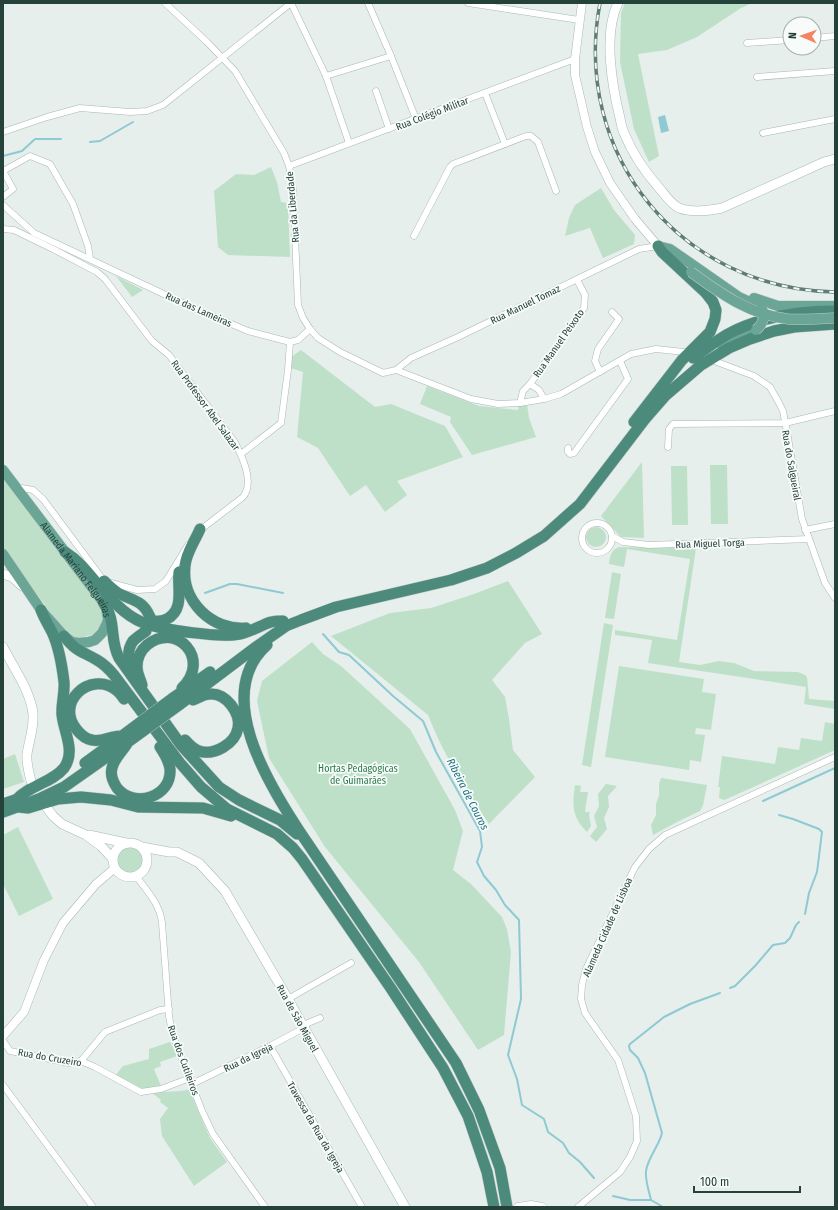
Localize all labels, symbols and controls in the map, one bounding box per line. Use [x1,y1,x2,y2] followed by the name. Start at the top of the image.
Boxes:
[782,16,822,56] north arrow
[786,32,799,39] text: N
[394,94,471,133] street label: Rua Colégio Militar
[284,171,302,243] street label: Rua da Liberdade
[489,283,562,327] street label: Rua Manuel Tomaz
[164,290,234,330] street label: Rua das Lameiras
[531,307,587,380] street label: Rua Manuel Peixoto
[168,358,242,454] street label: Rua Professor Abel Salazar
[779,429,803,502] street label: Rua do Salgueiral
[38,520,113,618] street label: Alameda Mariano Felgueiras
[675,537,745,551] street label: Rua Miguel Torga
[444,756,491,832] water label: Ribeira de Couros
[318,763,398,787] park label: Hortas Pedagógicas de Guimarães
[581,876,635,979] street label: Alameda Cidade de Lisboa
[274,983,321,1055] street label: Rua de São Miguel
[165,1024,201,1097] street label: Rua dos Cutileiros
[222,1041,275,1075] street label: Rua da Igreja
[17,1046,83,1069] street label: Rua do Cruzeiro
[284,1080,346,1175] street label: Travessa da Rua da Igreja
[694,1168,800,1194] scale bar
[700,1175,729,1189] text: 100 m

